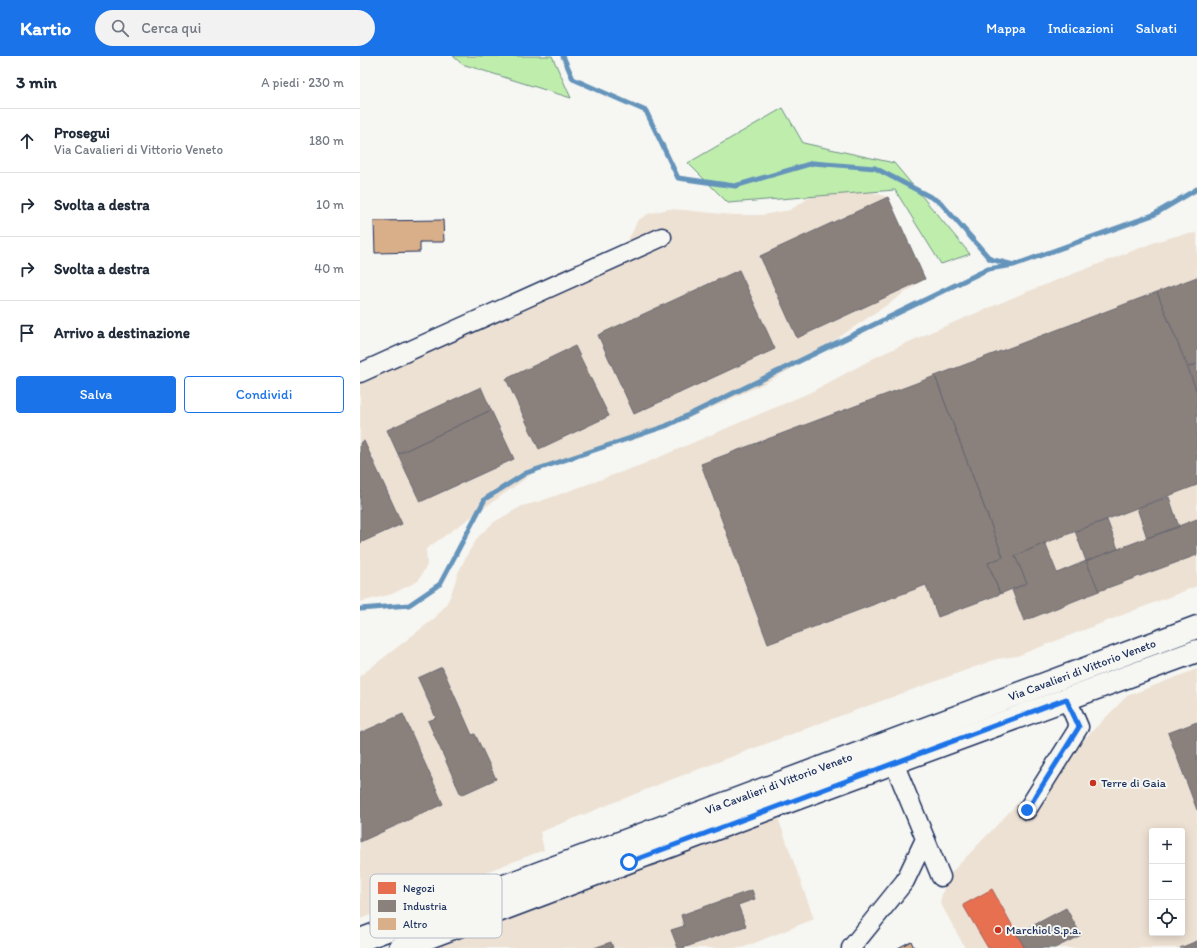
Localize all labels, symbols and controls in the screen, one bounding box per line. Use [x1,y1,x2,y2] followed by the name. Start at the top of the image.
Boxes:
[95,10,375,46] search box
[20,17,71,40] text: Kartio
[109,17,131,39] icon: search
[141,19,201,37] text: Cerca qui
[986,20,1026,37] text: Mappa
[1048,20,1114,37] text: Indicazioni
[1136,20,1177,37] text: Salvati
[16,72,57,92] text: 3 min
[261,75,344,90] text: A piedi · 230 m
[54,124,110,142] text: Prosegui
[16,130,38,152] icon: ahead
[309,133,344,148] text: 180 m
[54,142,223,157] text: Via Cavalieri di Vittorio Veneto
[16,194,38,216] icon: right
[54,196,150,214] text: Svolta a destra
[316,197,344,212] text: 10 m
[16,258,38,280] icon: right
[54,260,150,278] text: Svolta a destra
[314,261,344,276] text: 40 m
[16,322,38,344] icon: arrive
[54,324,190,342] text: Arrivo a destinazione
[16,376,176,413] button: Salva
[184,376,344,413] button: Condividi
[1007,636,1158,704] street label: Via Cavalieri di Vittorio Veneto
[703,750,854,817] street label: Via Cavalieri di Vittorio Veneto
[1101,776,1167,790] place label: Terre di Gaia
[1088,778,1098,788] marker: Terre di Gaia
[1018,801,1036,819] route end
[1149,828,1185,936] map controls
[1149,828,1185,864] button: +
[620,853,638,871] route start
[1149,864,1185,900] button: −
[370,874,502,938] legend
[403,882,435,895] text: Negozi
[403,900,447,913] text: Industria
[1149,900,1185,936] button: locate
[403,918,428,931] text: Altro
[1006,923,1081,937] place label: Marchiol S.p.a.
[993,925,1003,935] marker: Marchiol S.p.a.

